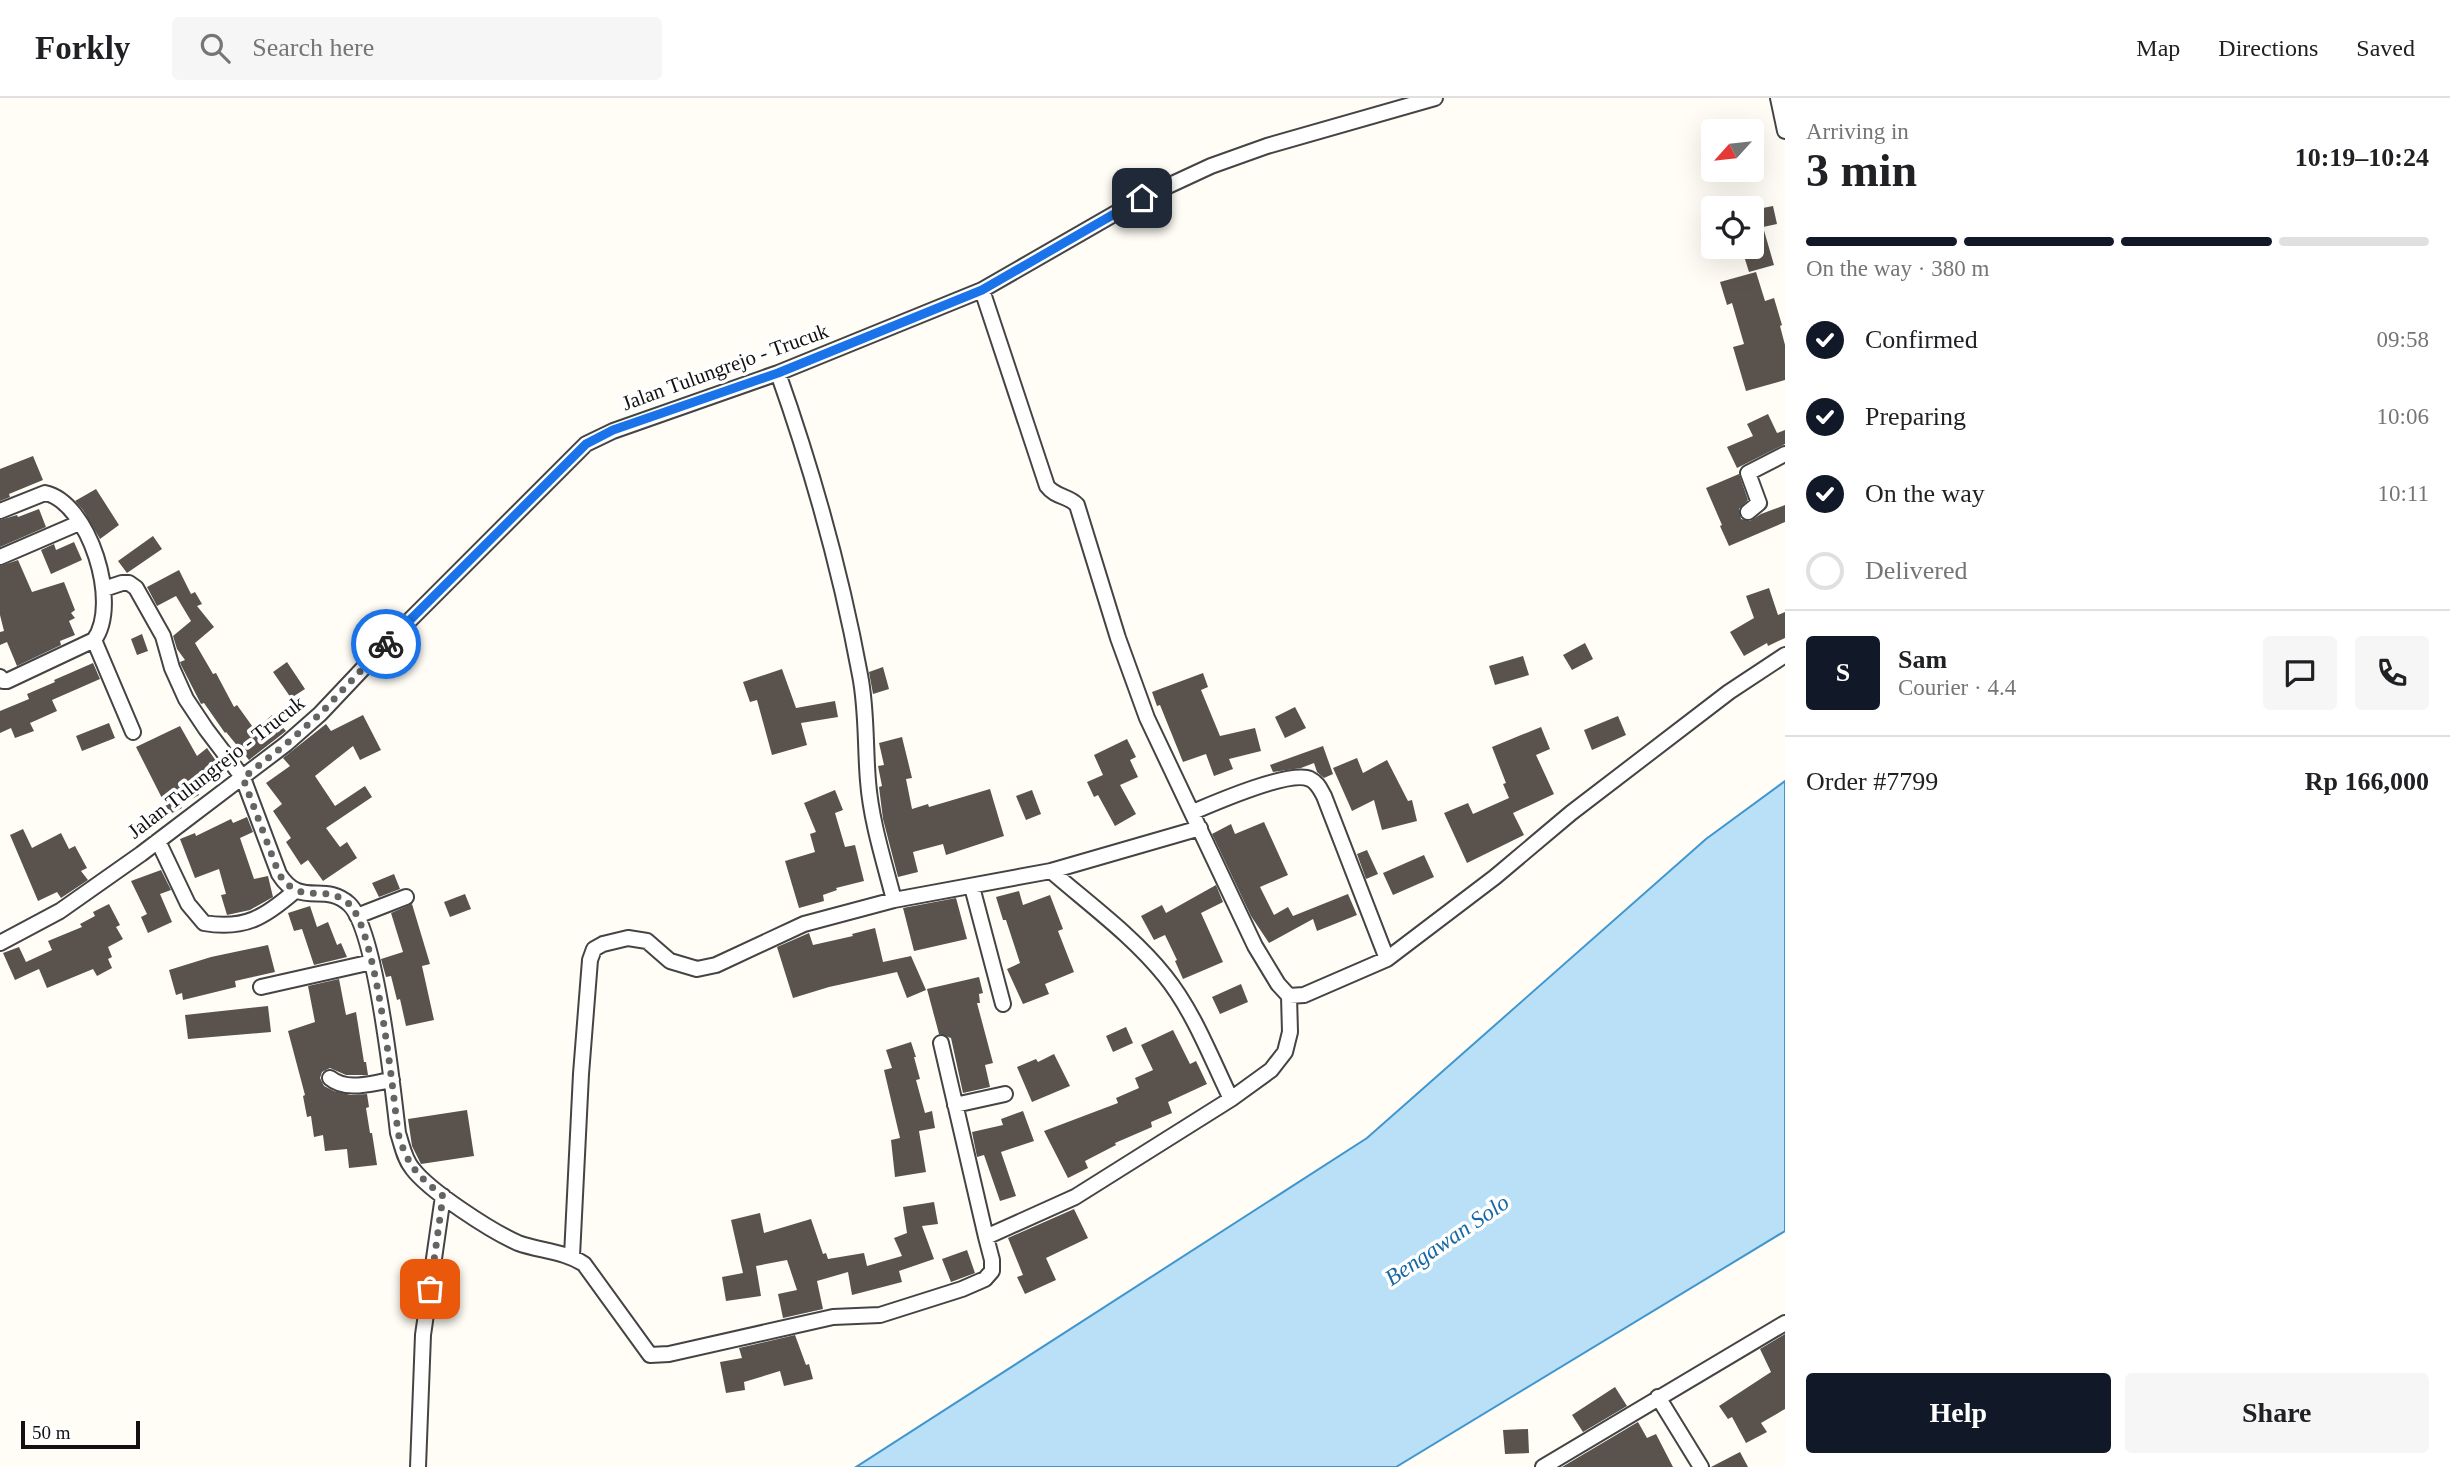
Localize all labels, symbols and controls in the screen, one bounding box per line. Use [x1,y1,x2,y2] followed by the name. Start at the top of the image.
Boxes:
[172,17,662,80] search box
[196,29,234,67] icon: search
[35,30,130,66] text: Forkly
[252,33,374,62] text: Search here
[2136,35,2180,61] text: Map
[2218,35,2318,61] text: Directions
[2356,35,2415,61] text: Saved
[1701,119,1764,182] north arrow
[1701,119,1764,259] map controls
[1806,119,1909,144] text: Arriving in
[2295,143,2429,172] text: 10:19–10:24
[1806,145,1917,196] text: 3 min
[1112,168,1172,228] pin
[1123,179,1161,217] icon: home
[1701,196,1764,259] button: locate
[1806,256,1989,281] text: On the way · 380 m
[619,318,832,415] street label: Jalan Tulungrejo - Trucuk
[1806,321,1844,359] icon: check
[1865,325,1978,354] text: Confirmed
[2377,327,2429,352] text: 09:58
[1806,398,1844,436] icon: check
[1865,402,1966,431] text: Preparing
[2377,404,2429,429] text: 10:06
[1806,475,1844,513] icon: check
[1865,479,1985,508] text: On the way
[2377,481,2429,506] text: 10:11
[1865,556,1968,585] text: Delivered
[351,609,421,679] courier
[367,625,405,663] icon: bike
[2263,636,2337,710] button: chat
[2355,636,2429,710] button: phone
[1898,645,1947,674] text: Sam
[1836,658,1850,687] text: S
[1898,675,2016,700] text: Courier · 4.4
[123,690,310,843] street label: Jalan Tulungrejo - Trucuk
[1806,767,1938,796] text: Order #7799
[2305,767,2429,796] text: Rp 166,000
[1380,1189,1514,1291] water label: Bengawan Solo
[400,1259,460,1319] pin
[411,1270,449,1308] icon: bag
[1806,1373,2111,1453] button: Help
[2125,1373,2429,1453] button: Share
[21,1418,140,1450] scale bar
[32,1422,71,1443] text: 50 m

